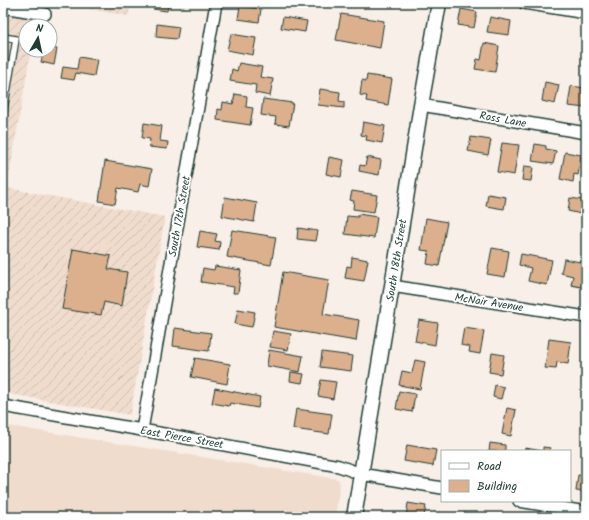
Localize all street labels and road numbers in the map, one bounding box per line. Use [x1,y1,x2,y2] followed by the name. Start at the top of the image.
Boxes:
[478,107,528,133] street label: Ross Lane
[164,174,196,258] street label: South 17th Street
[382,217,413,303] street label: South 18th Street
[453,289,524,317] street label: McNair Avenue
[139,422,226,454] street label: East Pierce Street

